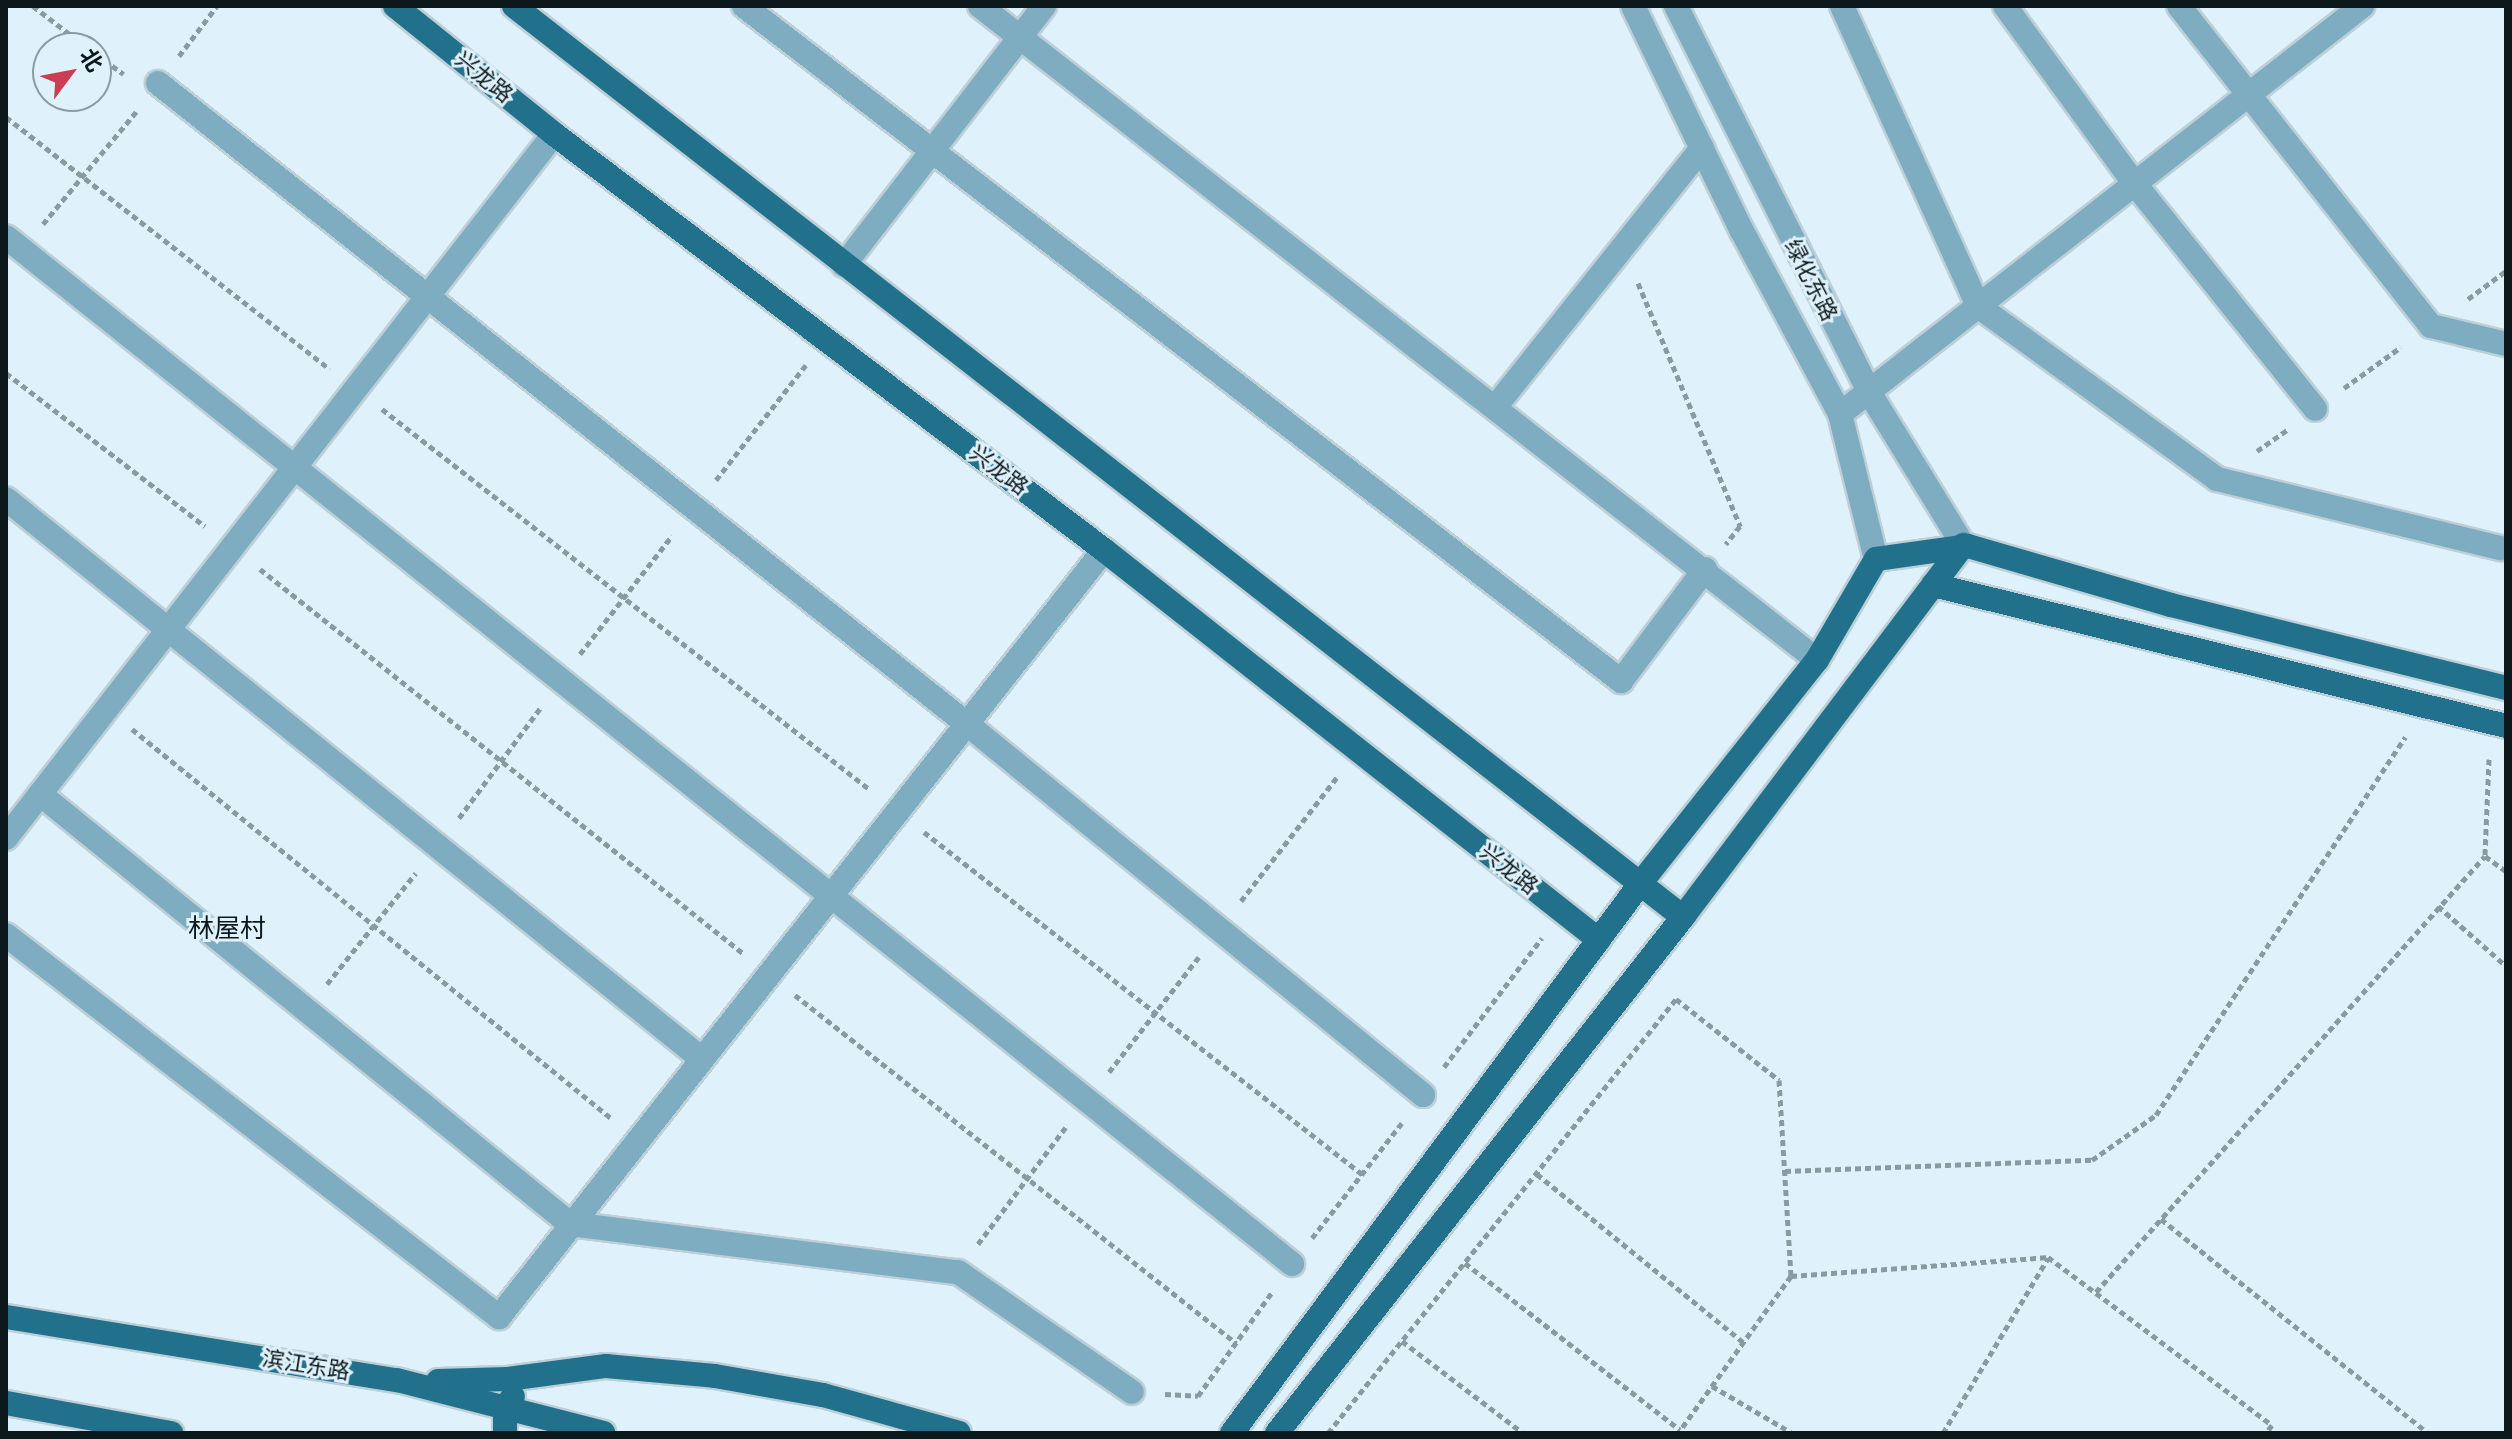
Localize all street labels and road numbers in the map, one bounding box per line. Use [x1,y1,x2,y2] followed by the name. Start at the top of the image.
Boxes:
[450,46,518,108] street label: 兴龙路
[1779,235,1843,325] street label: 绿化东路
[965,440,1033,500] street label: 兴龙路
[1475,838,1543,900] street label: 兴龙路
[260,1345,352,1385] street label: 滨江东路

